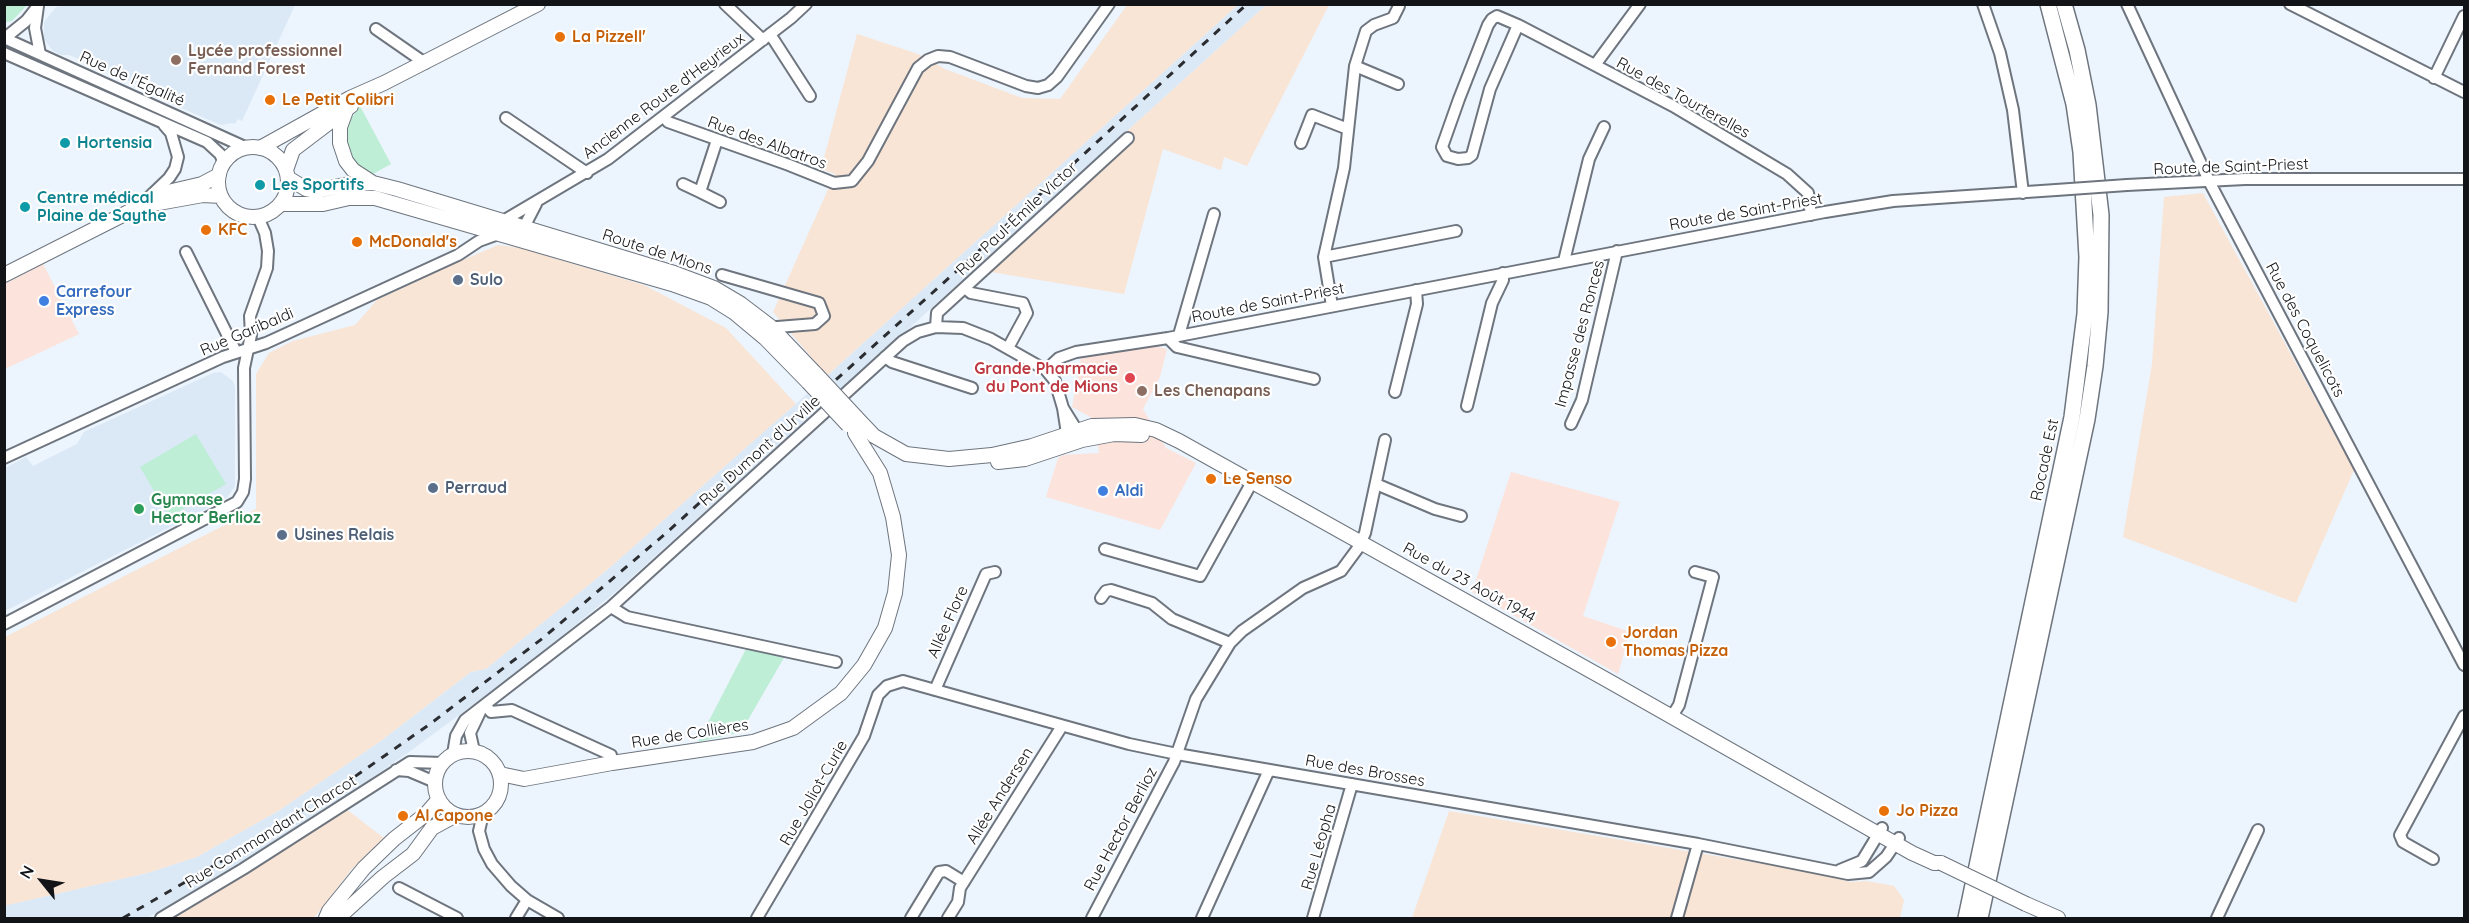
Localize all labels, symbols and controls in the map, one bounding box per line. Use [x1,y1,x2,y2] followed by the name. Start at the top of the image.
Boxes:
[572,27,646,47] place label: La Pizzell'
[579,29,749,163] street label: Ancienne Route d'Heyrieux
[553,30,567,44] marker: La Pizzell'
[188,41,342,79] place label: Lycée professionnel Fernand Forest
[76,47,188,111] street label: Rue de l'Égalité
[169,53,183,67] marker: Lycée professionnel Fernand Forest
[1613,53,1753,143] street label: Rue des Tourterelles
[282,90,394,110] place label: Le Petit Colibri
[263,93,277,107] marker: Le Petit Colibri
[705,113,829,173] street label: Rue des Albatros
[77,133,152,153] place label: Hortensia
[58,136,72,150] marker: Hortensia
[2153,155,2309,179] street label: Route de Saint-Priest
[952,158,1082,280] street label: Rue Paul-Émile Victor
[272,175,364,195] place label: Les Sportifs
[253,178,267,192] marker: Les Sportifs
[37,188,167,226] place label: Centre médical Plaine de Saythe
[1668,189,1824,235] street label: Route de Saint-Priest
[18,200,32,214] marker: Centre médical Plaine de Saythe
[218,220,247,240] place label: KFC
[199,223,213,237] marker: KFC
[600,225,714,279] street label: Route de Mions
[369,232,457,252] place label: McDonald's
[350,235,364,249] marker: McDonald's
[1551,258,1609,410] street label: Impasse des Ronces
[2261,259,2349,401] street label: Rue des Coquelicots
[470,270,503,290] place label: Sulo
[451,273,465,287] marker: Sulo
[1190,279,1346,327] street label: Route de Saint-Priest
[56,282,132,320] place label: Carrefour Express
[37,294,51,308] marker: Carrefour Express
[197,304,297,360] street label: Rue Garibaldi
[974,359,1118,397] place label: Grande Pharmacie du Pont de Mions
[1123,371,1137,385] marker: Grande Pharmacie du Pont de Mions
[1154,381,1270,401] place label: Les Chenapans
[1135,384,1149,398] marker: Les Chenapans
[696,392,824,510] street label: Rue Dumont d'Urville
[2027,417,2063,503] street label: Rocade Est
[1223,469,1292,489] place label: Le Senso
[1204,472,1218,486] marker: Le Senso
[445,478,507,498] place label: Perraud
[426,481,440,495] marker: Perraud
[1115,481,1143,501] place label: Aldi
[1096,484,1110,498] marker: Aldi
[151,490,261,528] place label: Gymnase Hector Berlioz
[132,502,146,516] marker: Gymnase Hector Berlioz
[294,525,394,545] place label: Usines Relais
[275,528,289,542] marker: Usines Relais
[1399,539,1539,627] street label: Rue du 23 Août 1944
[924,583,972,661] street label: Allée Flore
[1623,623,1728,661] place label: Jordan Thomas Pizza
[1604,635,1618,649] marker: Jordan Thomas Pizza
[630,715,750,753] street label: Rue de Collières
[776,737,852,849] street label: Rue Joliot-Curie
[963,744,1037,848] street label: Allée Andersen
[1304,751,1426,791] street label: Rue des Brosses
[1080,764,1162,894] street label: Rue Hector Berlioz
[182,771,360,893] street label: Rue Commandant Charcot
[1896,801,1958,821] place label: Jo Pizza
[1298,802,1340,892] street label: Rue Léopha
[1877,804,1891,818] marker: Jo Pizza
[415,806,493,826] place label: Al Capone
[396,809,410,823] marker: Al Capone
[12,851,72,911] north arrow
[15,862,38,882] text: N

